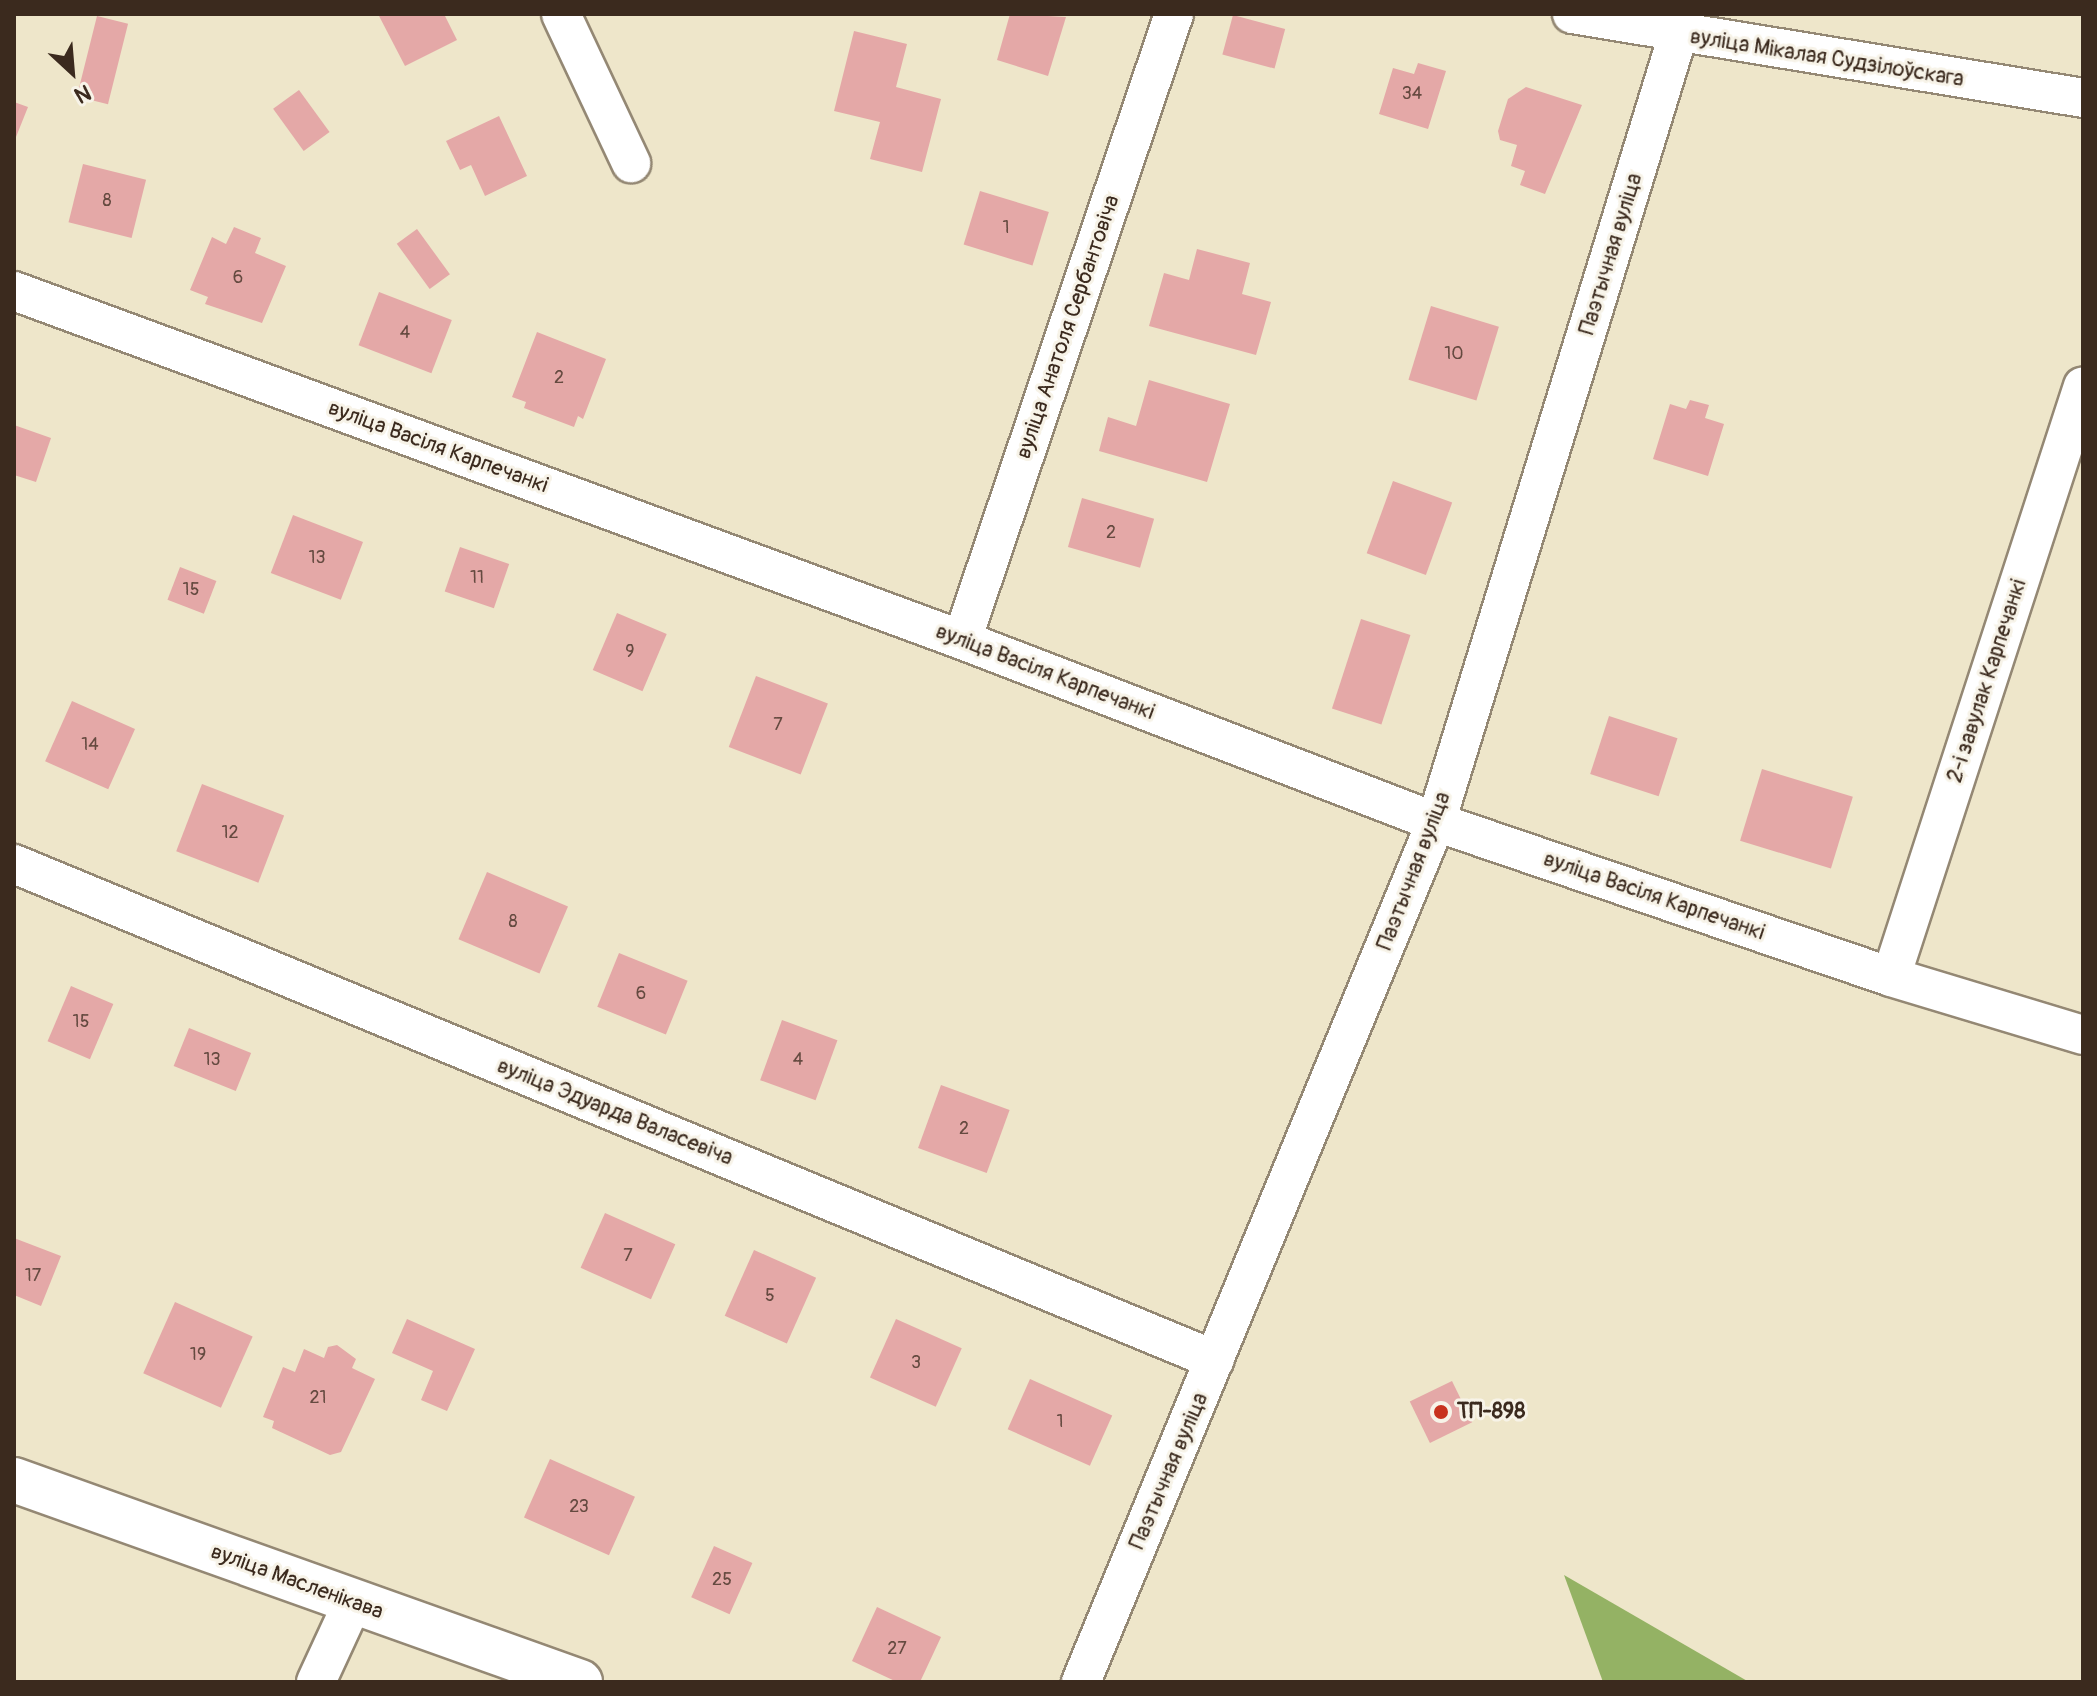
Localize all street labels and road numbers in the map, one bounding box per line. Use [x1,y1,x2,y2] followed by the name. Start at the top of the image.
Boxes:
[1688,23,1966,93] street label: вуліца Мікалая Судзілоўскага
[1574,170,1648,338] street label: Паэтычная вуліца
[1010,192,1126,462] street label: вуліца Анатоля Сербантовіча
[325,395,551,499] street label: вуліца Васіля Карпечанкі
[1942,576,2032,786] street label: 2-і завулак Карпечанкі
[932,618,1158,726] street label: вуліца Васіля Карпечанкі
[1372,788,1456,954] street label: Паэтычная вуліца
[1540,846,1768,946] street label: вуліца Васіля Карпечанкі
[493,1053,737,1171] street label: вуліца Эдуарда Валасевіча
[1124,1389,1214,1553] street label: Паэтычная вуліца
[207,1539,387,1625] street label: вуліца Масленікава

